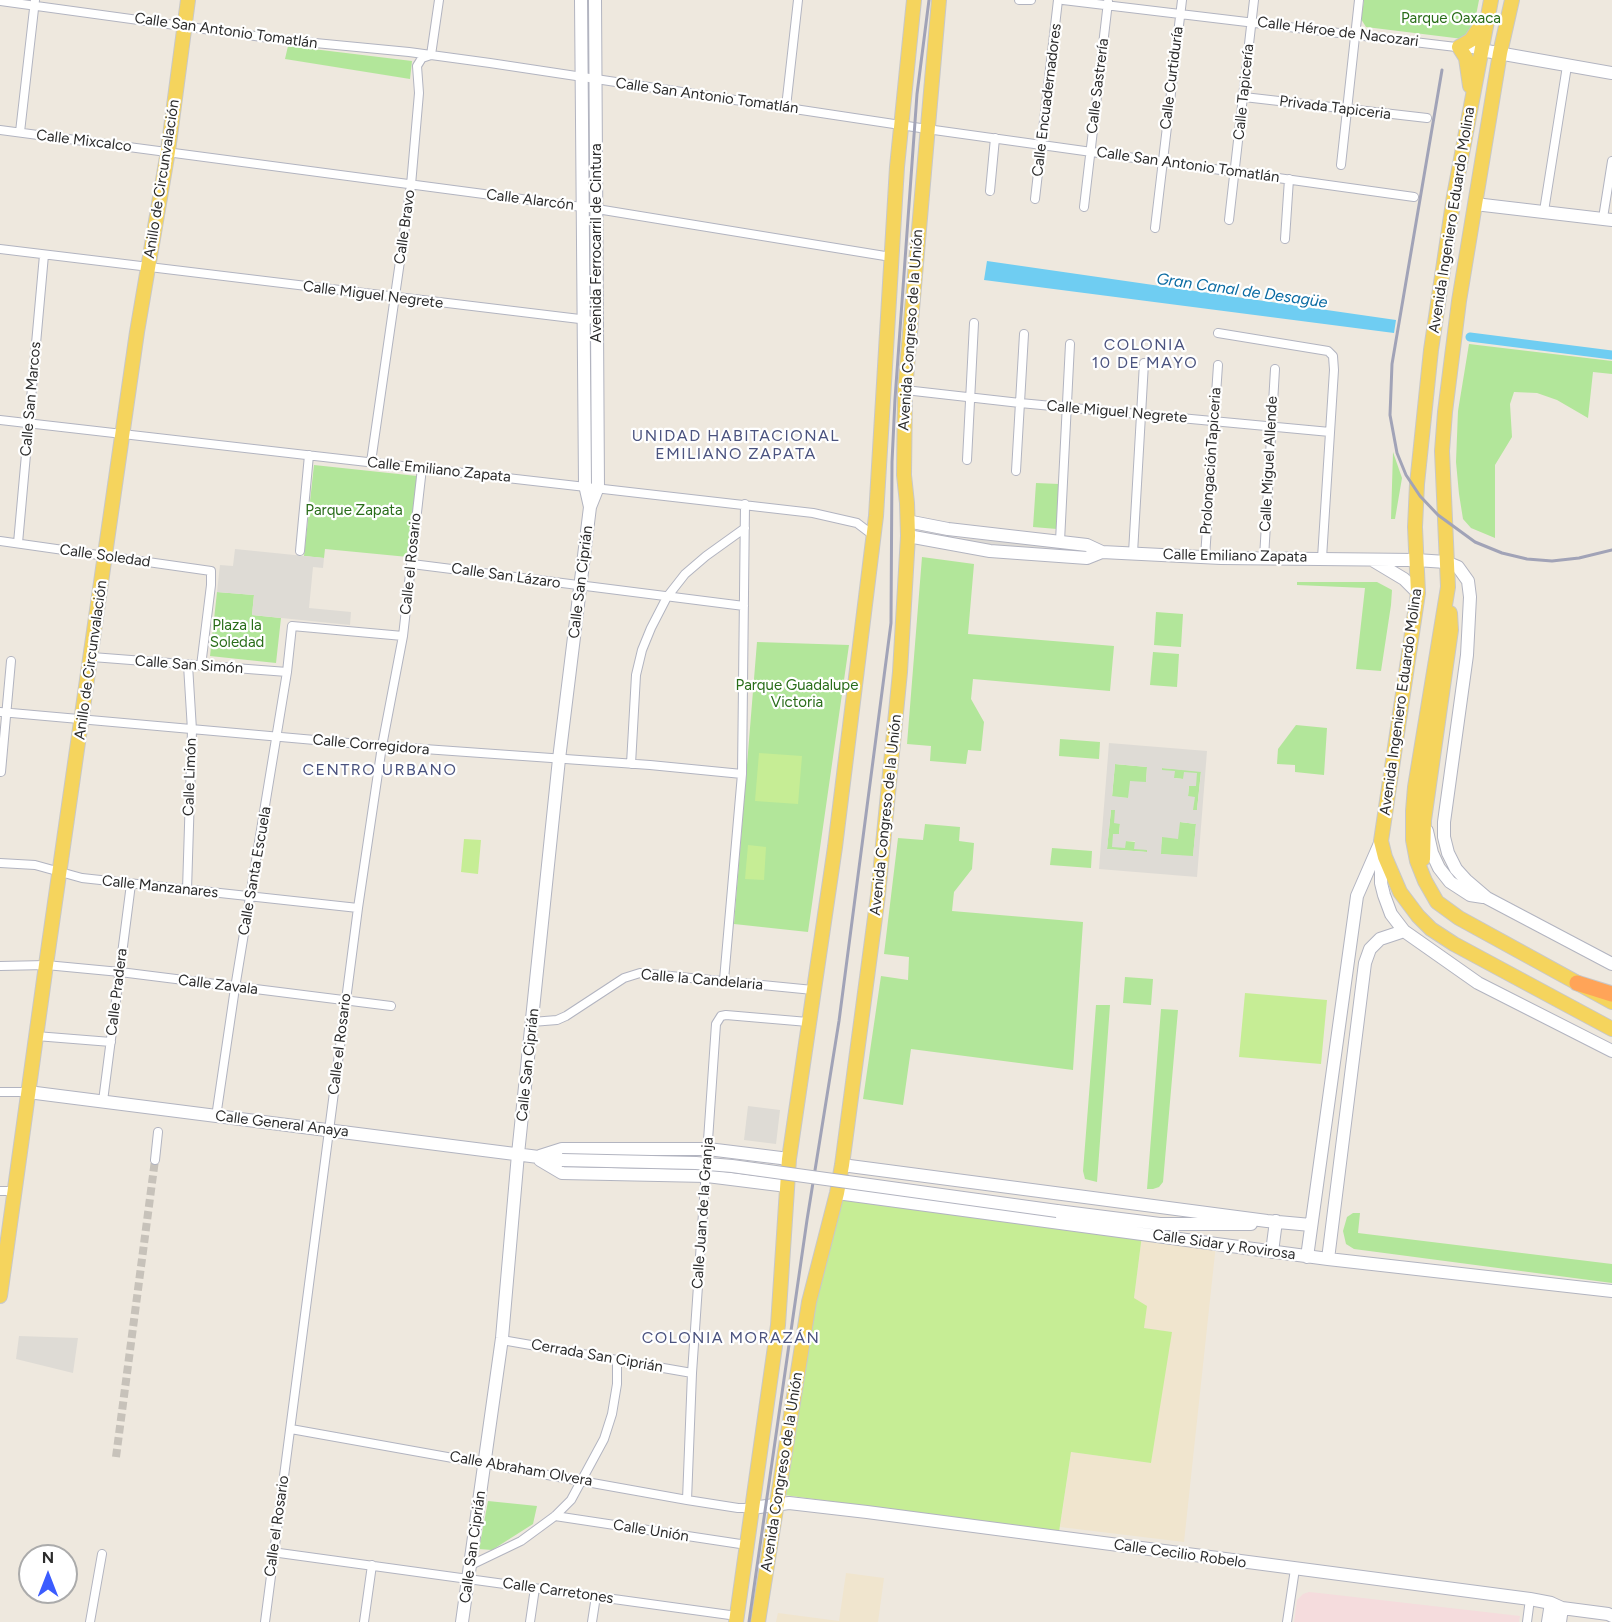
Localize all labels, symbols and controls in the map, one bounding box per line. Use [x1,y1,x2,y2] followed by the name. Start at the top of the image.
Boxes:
[133,9,319,53] street label: Calle San Antonio Tomatlán
[1401,10,1501,28] park label: Parque Oaxaca
[1256,13,1420,51] street label: Calle Héroe de Nacozari
[1029,22,1065,178] street label: Calle Encuadernadores
[1157,25,1187,131] street label: Calle Curtiduría
[1083,37,1113,135] street label: Calle Sastrería
[1230,43,1258,141] street label: Calle Tapicería
[614,74,800,118] street label: Calle San Antonio Tomatlán
[1278,92,1392,124] street label: Privada Tapiceria
[141,98,183,260] street label: Anillo de Circunvalación
[1425,106,1479,334] street label: Avenida Ingeniero Eduardo Molina
[35,126,133,156] street label: Calle Mixcalco
[588,143,606,343] street label: Avenida Ferrocarril de Cintura
[1095,143,1281,187] street label: Calle San Antonio Tomatlán
[485,186,575,214] street label: Calle Alarcón
[391,189,419,265] street label: Calle Bravo
[895,229,927,431] street label: Avenida Congreso de la Unión
[1155,269,1329,313] water label: Gran Canal de Desagüe
[302,277,444,313] street label: Calle Miguel Negrete
[1092,335,1198,373] district label: COLONIA 10 DE MAYO
[17,341,45,457] street label: Calle San Marcos
[1197,387,1225,535] street label: ProlongaciónTapiceria
[1256,396,1282,532] street label: Calle Miguel Allende
[1046,397,1188,427] street label: Calle Miguel Negrete
[632,426,840,464] district label: UNIDAD HABITACIONAL EMILIANO ZAPATA
[366,454,512,486] street label: Calle Emiliano Zapata
[305,502,403,520] park label: Parque Zapata
[397,512,425,616] street label: Calle el Rosario
[565,525,597,639] street label: Calle San Ciprián
[58,541,152,571] street label: Calle Soledad
[1163,546,1307,566] street label: Calle Emiliano Zapata
[450,559,562,593] street label: Calle San Lázaro
[71,579,111,741] street label: Anillo de Circunvalación
[1376,587,1426,817] street label: Avenida Ingeniero Eduardo Molina
[210,617,264,652] park label: Plaza la Soledad
[134,652,244,678] street label: Calle San Simón
[736,677,858,712] park label: Parque Guadalupe Victoria
[866,714,906,916] street label: Avenida Congreso de la Unión
[312,731,430,759] street label: Calle Corregidora
[180,738,200,816] street label: Calle Limón
[303,760,457,780] district label: CENTRO URBANO
[235,805,275,937] street label: Calle Santa Escuela
[101,872,219,902] street label: Calle Manzanares
[103,947,131,1037] street label: Calle Pradera
[640,966,764,994] street label: Calle la Candelaria
[177,971,259,999] street label: Calle Zavala
[325,992,355,1096] street label: Calle el Rosario
[513,1008,543,1122] street label: Calle San Ciprián
[214,1107,350,1141] street label: Calle General Anaya
[689,1136,717,1290] street label: Calle Juan de la Granja
[1151,1226,1297,1264] street label: Calle Sidar y Rovirosa
[642,1328,820,1348] district label: COLONIA MORAZÁN
[530,1336,664,1376] street label: Cerrada San Ciprián
[757,1371,807,1573] street label: Avenida Congreso de la Unión
[448,1448,594,1490] street label: Calle Abraham Olvera
[261,1474,293,1578] street label: Calle el Rosario
[456,1489,490,1605] street label: Calle San Ciprián
[612,1516,690,1546] street label: Calle Unión
[1112,1536,1248,1572] street label: Calle Cecilio Robelo
[18,1544,78,1604] north arrow
[42,1548,54,1567] text: N
[501,1574,615,1608] street label: Calle Carretones

